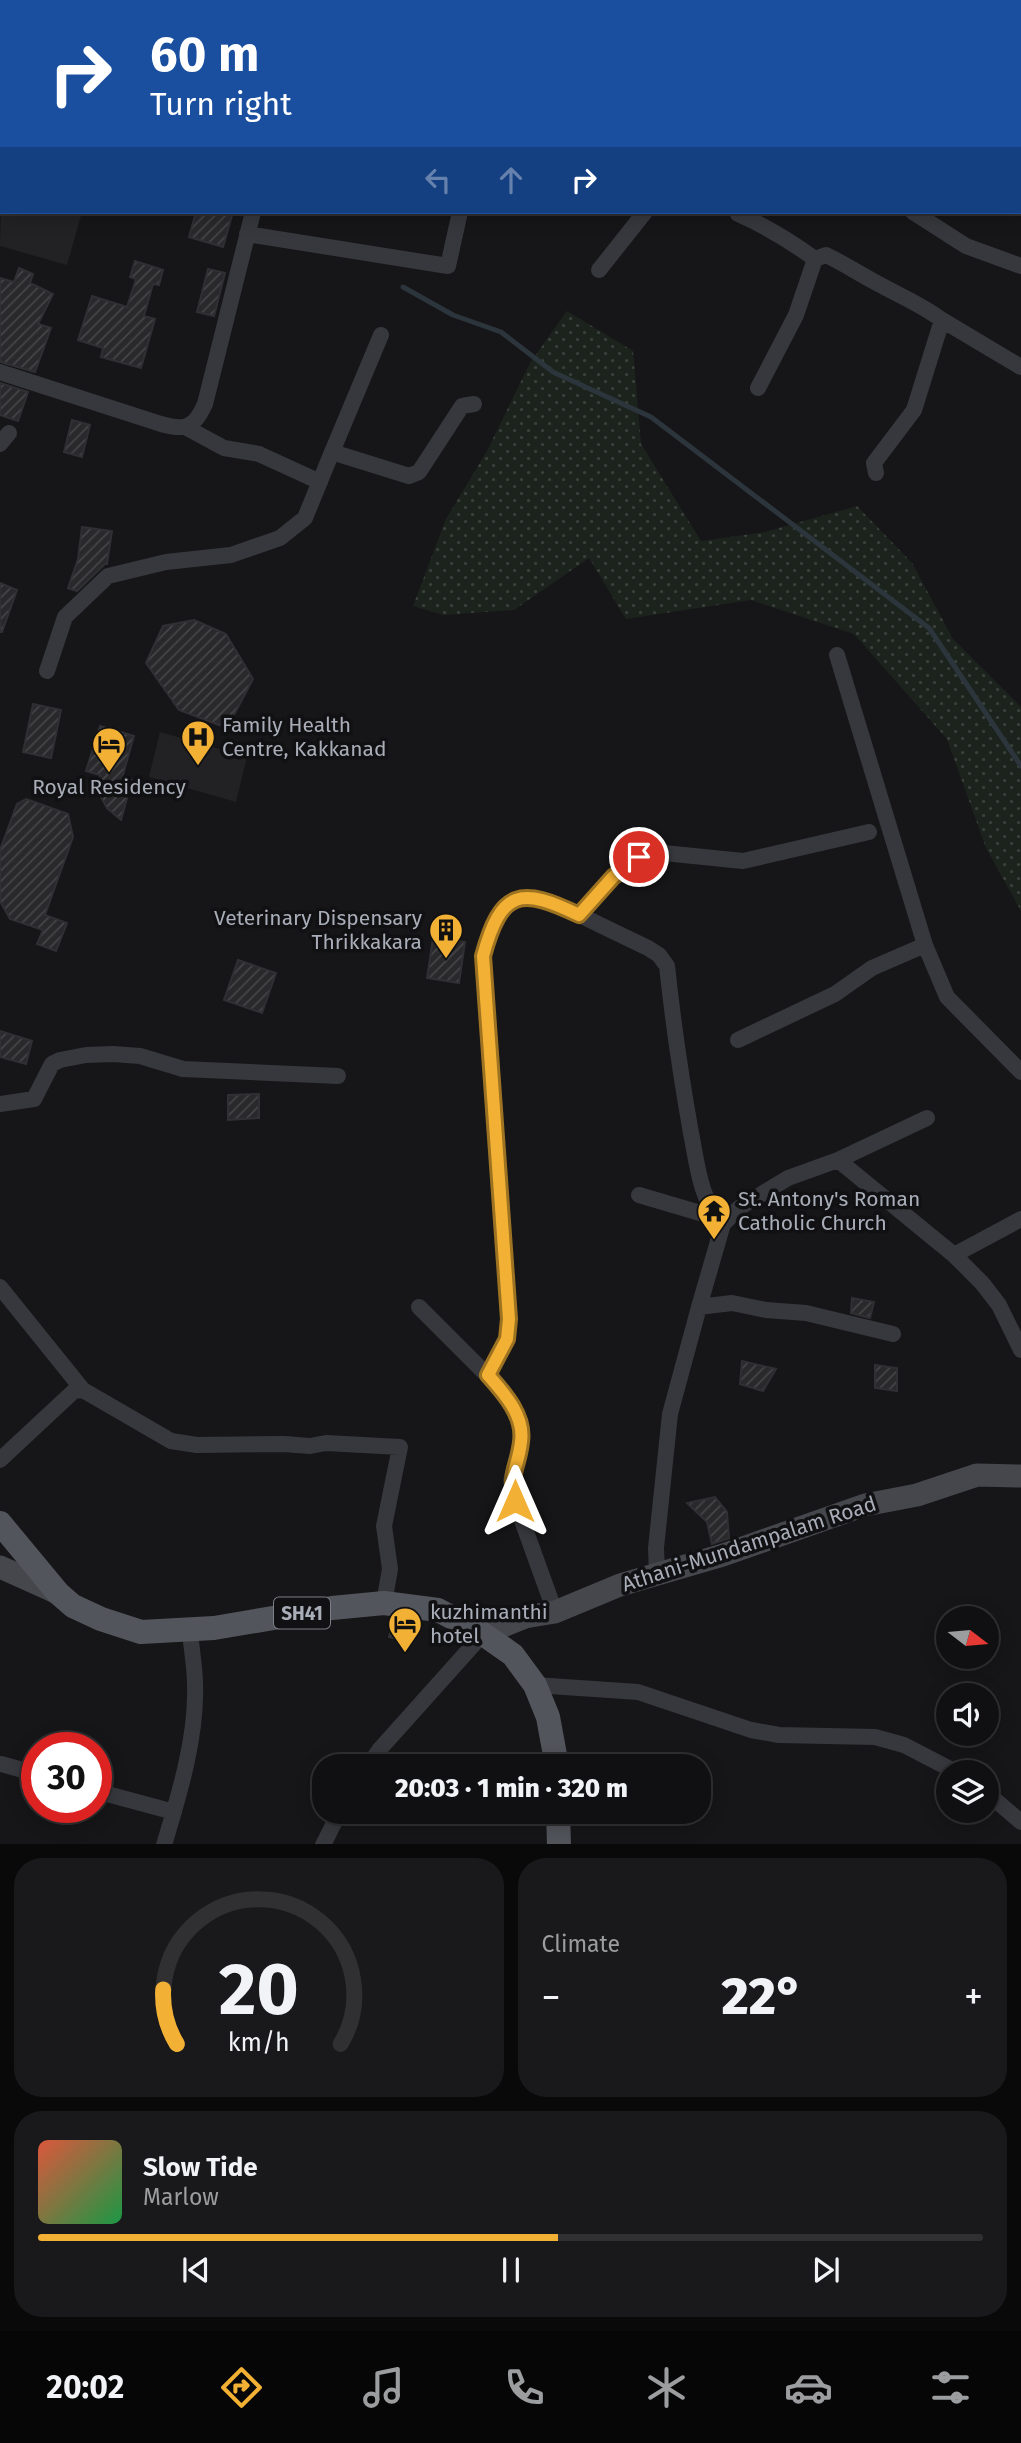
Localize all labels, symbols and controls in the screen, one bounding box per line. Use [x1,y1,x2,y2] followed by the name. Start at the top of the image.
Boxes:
[150,25,259,84] text: 60 m
[35,28,126,119] icon: right
[150,85,292,123] text: Turn right
[419,161,457,199] icon: left
[492,161,530,199] icon: ahead
[565,161,603,199] icon: right
[222,712,387,762] place label: Family Health Centre, Kakkanad
[179,718,217,767] hospital icon: Family Health Centre, Kakkanad
[90,725,128,774] hotel icon: Royal Residency
[32,774,187,800] place label: Royal Residency
[609,827,669,887] pin
[620,838,658,876] icon: arrive
[214,905,423,955] place label: Veterinary Dispensary Thrikkakara
[427,911,465,960] building icon: Veterinary Dispensary Thrikkakara
[738,1186,920,1236] place label: St. Antony's Roman Catholic Church
[695,1192,733,1241] temple icon: St. Antony's Roman Catholic Church
[478,1464,552,1538] position arrow
[619,1491,879,1597] street label: Athani-Mundampalam Road
[274,1597,330,1628] road number: SH41
[430,1599,548,1649] place label: kuzhimanthi hotel
[386,1605,424,1654] hotel icon: kuzhimanthi hotel
[936,1606,999,1670] north arrow
[936,1606,999,1823] map controls
[936,1683,999,1746] button: sound
[21,1732,112,1823] speed limit sign: 30
[936,1760,999,1823] button: layers
[395,1773,628,1804] text: 20:03 · 1 min · 320 m
[542,1930,620,1958] text: Climate
[219,1946,299,2033] text: 20
[722,1965,803,2028] text: 22°
[542,1974,561,2020] text: −
[964,1974,983,2020] text: +
[228,2027,290,2057] text: km/h
[143,2152,258,2183] text: Slow Tide
[143,2183,219,2211] text: Marlow
[177,2251,215,2289] icon: previous
[492,2251,530,2289] icon: pause
[807,2251,845,2289] icon: next
[217,2363,266,2412] icon: directions
[359,2363,408,2412] icon: music
[500,2363,549,2412] icon: phone
[642,2363,691,2412] icon: climate
[784,2363,833,2412] icon: car
[926,2363,975,2412] icon: filters
[46,2368,124,2406] text: 20:02

